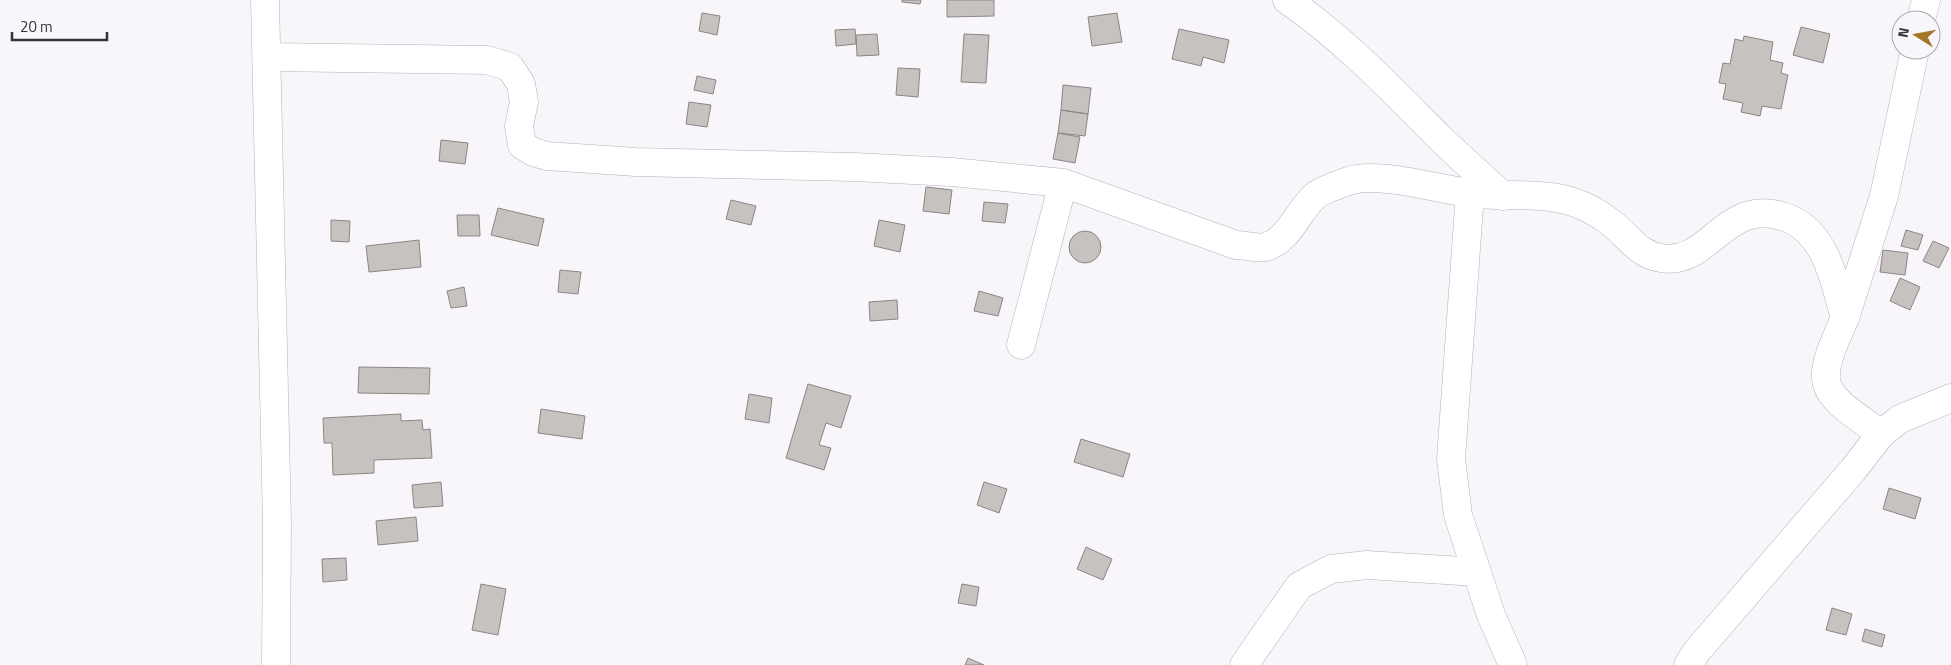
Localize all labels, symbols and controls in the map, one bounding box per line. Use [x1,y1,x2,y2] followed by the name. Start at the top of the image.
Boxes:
[12,10,108,42] scale bar
[1891,10,1941,60] north arrow
[20,15,53,38] text: 20 m
[1892,26,1914,39] text: N

